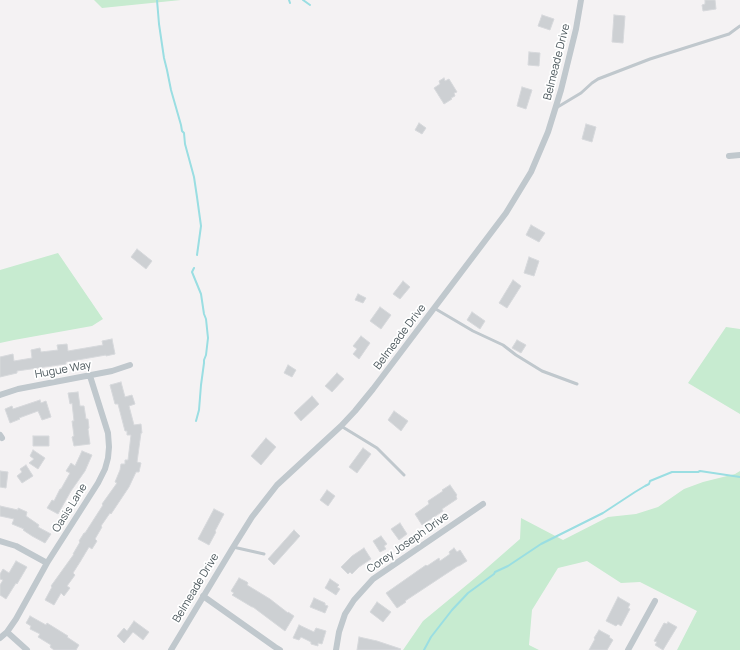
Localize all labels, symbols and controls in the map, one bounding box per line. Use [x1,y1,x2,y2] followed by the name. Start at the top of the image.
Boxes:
[541,22,573,102] street label: Belmeade Drive
[371,302,429,372] street label: Belmeade Drive
[34,359,92,381] street label: Hugue Way
[50,481,90,535] street label: Oasis Lane
[364,510,452,576] street label: Corey Joseph Drive
[170,551,222,625] street label: Belmeade Drive

